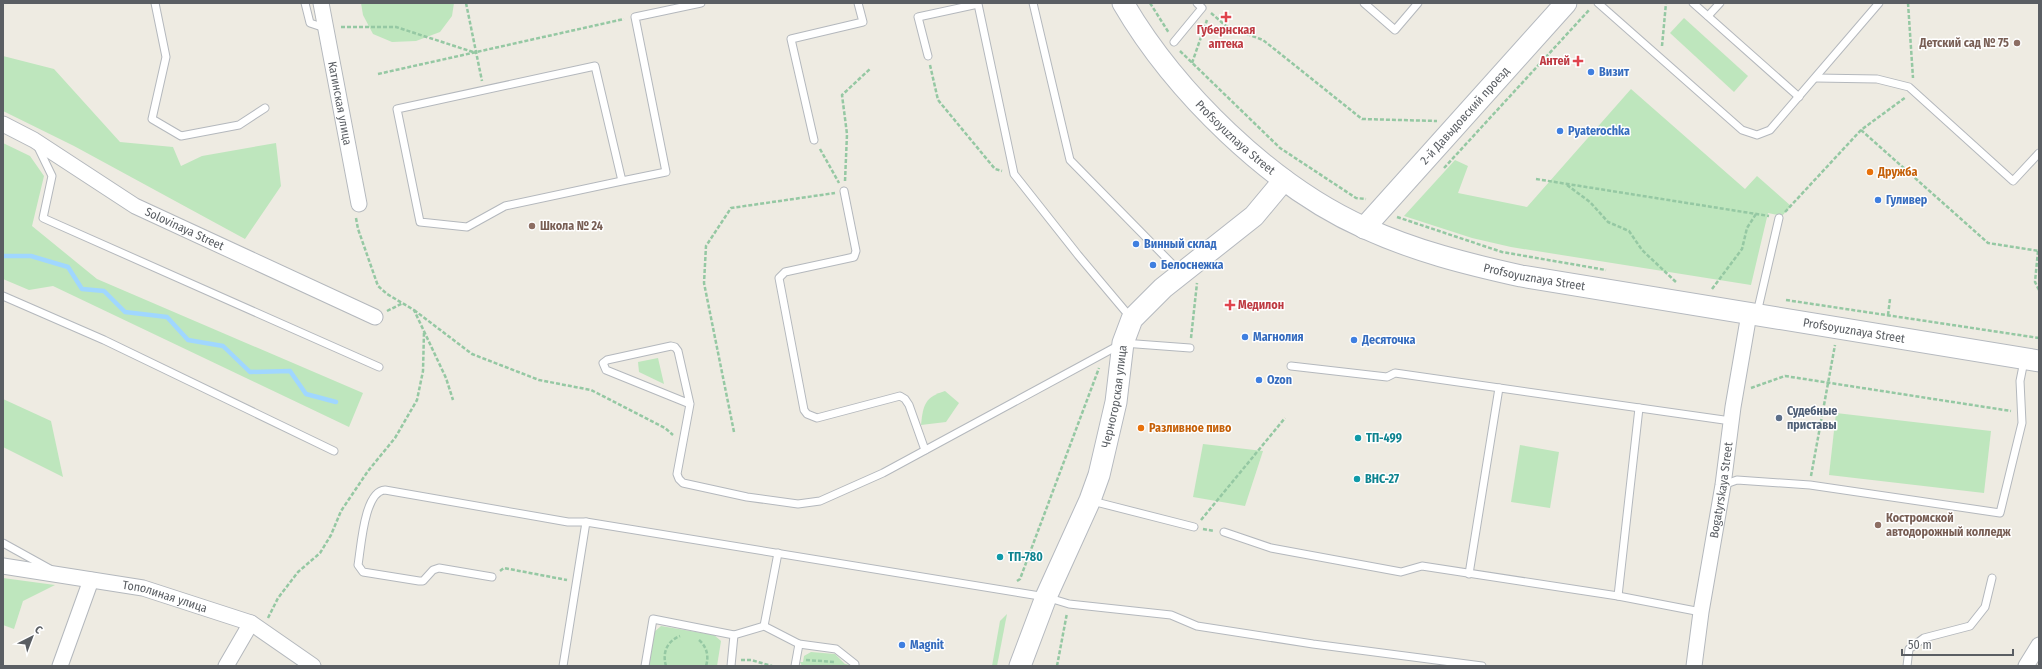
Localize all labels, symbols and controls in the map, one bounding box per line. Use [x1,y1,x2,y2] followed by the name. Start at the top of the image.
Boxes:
[1221,12,1231,22] marker: Губернская аптека
[1197,23,1255,51] place label: Губернская аптека
[1918,36,2009,50] place label: Детский сад № 75
[2012,38,2022,48] marker: Детский сад № 75
[1539,54,1570,68] place label: Антей
[1573,56,1583,66] marker: Антей
[325,60,355,146] street label: Катинская улица
[1417,64,1512,167] street label: 2-й Давыдовский проезд
[1599,65,1630,79] place label: Визит
[1586,67,1596,77] marker: Визит
[1193,97,1278,178] street label: Profsoyuznaya Street
[1568,124,1630,138] place label: Pyaterochka
[1555,126,1565,136] marker: Pyaterochka
[1877,165,1917,179] place label: Дружба
[1865,167,1875,177] marker: Дружба
[1886,193,1928,207] place label: Гуливер
[1873,195,1883,205] marker: Гуливер
[143,205,226,253] street label: Solovinaya Street
[540,219,603,233] place label: Школа № 24
[527,221,537,231] marker: Школа № 24
[1144,237,1217,251] place label: Винный склад
[1131,239,1141,249] marker: Винный склад
[1161,258,1224,272] place label: Белоснежка
[1148,260,1158,270] marker: Белоснежка
[1482,261,1586,293] street label: Profsoyuznaya Street
[1238,298,1284,312] place label: Медилон
[1225,300,1235,310] marker: Медилон
[1802,315,1906,346] street label: Profsoyuznaya Street
[1253,330,1304,344] place label: Магнолия
[1240,332,1250,342] marker: Магнолия
[1361,333,1415,347] place label: Десяточка
[1349,335,1359,345] marker: Десяточка
[1099,344,1130,449] street label: Черногорская улица
[1267,373,1292,387] place label: Ozon
[1254,375,1264,385] marker: Ozon
[1787,404,1837,432] place label: Судебные приставы
[1774,413,1784,423] marker: Судебные приставы
[1149,421,1232,435] place label: Разливное пиво
[1136,423,1146,433] marker: Разливное пиво
[1366,431,1402,445] place label: ТП-499
[1353,433,1363,443] marker: ТП-499
[1707,441,1735,539] street label: Bogatyrskaya Street
[1365,472,1399,486] place label: ВНС-27
[1352,474,1362,484] marker: ВНС-27
[1886,511,2012,539] place label: Костромской автодорожный колледж
[1873,520,1883,530] marker: Костромской автодорожный колледж
[1008,550,1043,564] place label: ТП-780
[995,552,1005,562] marker: ТП-780
[122,578,209,615] street label: Тополиная улица
[12,617,52,657] north arrow
[32,623,45,637] text: С
[1902,631,2013,657] scale bar
[910,638,945,652] place label: Magnit
[1908,638,1932,652] text: 50 m
[897,640,907,650] marker: Magnit

